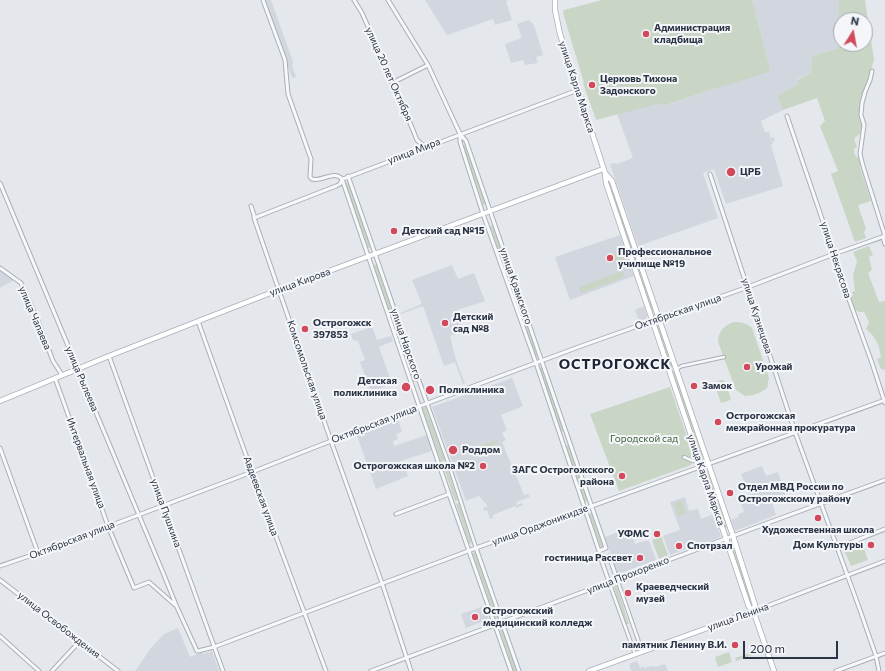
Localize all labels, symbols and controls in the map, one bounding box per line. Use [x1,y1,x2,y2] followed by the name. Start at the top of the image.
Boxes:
[833,12,873,52] north arrow
[850,14,860,28] text: N
[654,22,730,46] place label: Администрация кладбища
[363,25,415,123] street label: улица 20 лет Октября
[641,29,651,39] marker: Администрация кладбища
[557,40,597,134] street label: улица Карла Маркса
[600,73,677,96] place label: Церковь Тихона Задонского
[587,80,597,90] marker: Церковь Тихона Задонского
[386,135,442,167] street label: улица Мира
[725,166,737,178] marker: ЦРБ
[740,166,761,178] place label: ЦРБ
[818,220,854,300] street label: улица Некрасова
[402,225,485,237] place label: Детский сад №15
[389,226,399,236] marker: Детский сад №15
[497,246,535,326] street label: улица Крамского
[618,246,712,270] place label: Профессиональное училище №19
[605,253,615,263] marker: Профессиональное училище №19
[268,265,332,299] street label: улица Кирова
[739,277,775,355] street label: улица Кузнецова
[16,284,54,352] street label: улица Чапаева
[633,292,723,332] street label: Октябрьская улица
[388,307,424,381] street label: улица Нарского
[453,311,493,334] place label: Детский сад №8
[313,317,372,340] place label: Острогожск 397853
[440,318,450,328] marker: Детский сад №8
[284,319,330,421] street label: Комсомольская улица
[300,324,310,334] marker: Острогожск 397853
[63,345,101,413] street label: улица Рылеева
[559,356,671,372] district label: ОСТРОГОЖСК
[755,361,792,373] place label: Урожай
[742,362,752,372] marker: Урожай
[333,375,397,398] place label: Детская поликлиника
[702,380,732,392] place label: Замок
[400,381,412,393] marker: Детская поликлиника
[689,381,699,391] marker: Замок
[424,384,436,396] marker: Поликлиника
[439,384,504,396] place label: Поликлиника
[330,402,418,446] street label: Октябрьская улица
[726,410,856,434] place label: Острогожская межрайонная прокуратура
[64,416,108,510] street label: Интервальная улица
[713,417,723,427] marker: Острогожская межрайонная прокуратура
[610,433,678,445] park label: Городской сад
[685,433,727,527] street label: улица Карла Маркса
[447,444,459,456] marker: Роддом
[462,444,500,456] place label: Роддом
[241,455,281,537] street label: Авдеевская улица
[353,460,475,472] place label: Острогожская школа №2
[478,461,488,471] marker: Острогожская школа №2
[512,464,614,488] place label: ЗАГС Острогожского района
[617,471,627,481] marker: ЗАГС Острогожского района
[148,477,184,549] street label: улица Пушкина
[738,481,851,504] place label: Отдел МВД России по Острогожскому району
[725,488,735,498] marker: Отдел МВД России по Острогожскому району
[490,502,590,548] street label: улица Орджоникидзе
[813,513,823,523] marker: Художественная школа
[28,518,116,562] street label: Октябрьская улица
[762,524,874,536] place label: Художественная школа
[617,528,649,540] place label: УФМС
[652,529,662,539] marker: УФМС
[793,539,863,551] place label: Дом Культуры
[687,540,732,552] place label: Спотрзал
[866,540,876,550] marker: Дом Культуры
[674,541,684,551] marker: Спотрзал
[544,552,632,564] place label: гостиница Рассвет
[635,553,645,563] marker: гостиница Рассвет
[585,554,671,596] street label: улица Прохоренко
[636,581,709,604] place label: Краеведческий музей
[623,588,633,598] marker: Краеведческий музей
[15,589,103,661] street label: улица Освобождения
[706,600,770,634] street label: улица Ленина
[483,605,593,628] place label: Острогожский медицинский колледж
[470,612,480,622] marker: Острогожский медицинский колледж
[745,633,840,659] scale bar
[622,639,727,651] place label: памятник Ленину В.И.
[730,640,740,650] marker: памятник Ленину В.И.
[750,641,785,655] text: 200 m

